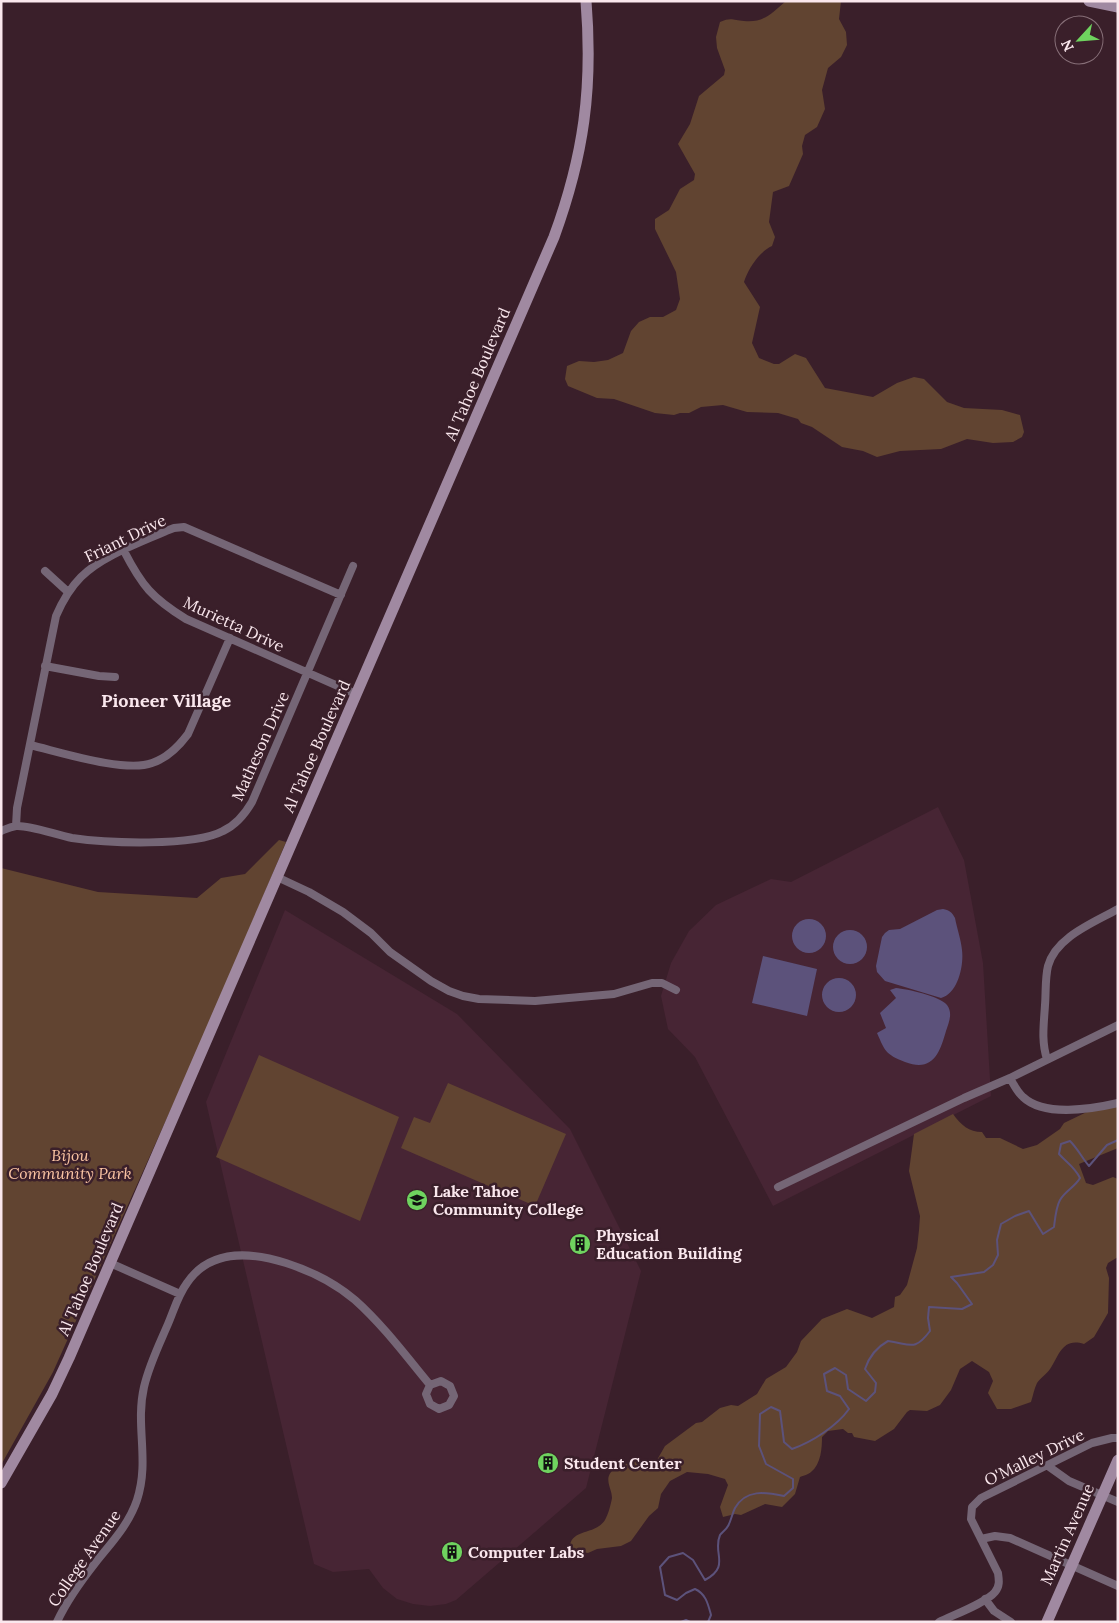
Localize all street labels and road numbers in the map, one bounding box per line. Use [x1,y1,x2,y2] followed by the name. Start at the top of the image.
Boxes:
[439,304,514,445] street label: Al Tahoe Boulevard
[81,510,169,566] street label: Friant Drive
[180,592,288,656] street label: Murietta Drive
[277,676,354,816] street label: Al Tahoe Boulevard
[227,688,293,804] street label: Matheson Drive
[52,1199,127,1340] street label: Al Tahoe Boulevard
[981,1424,1088,1490] street label: O'Malley Drive
[1036,1480,1098,1588] street label: Martin Avenue
[43,1505,125,1610] street label: College Avenue

